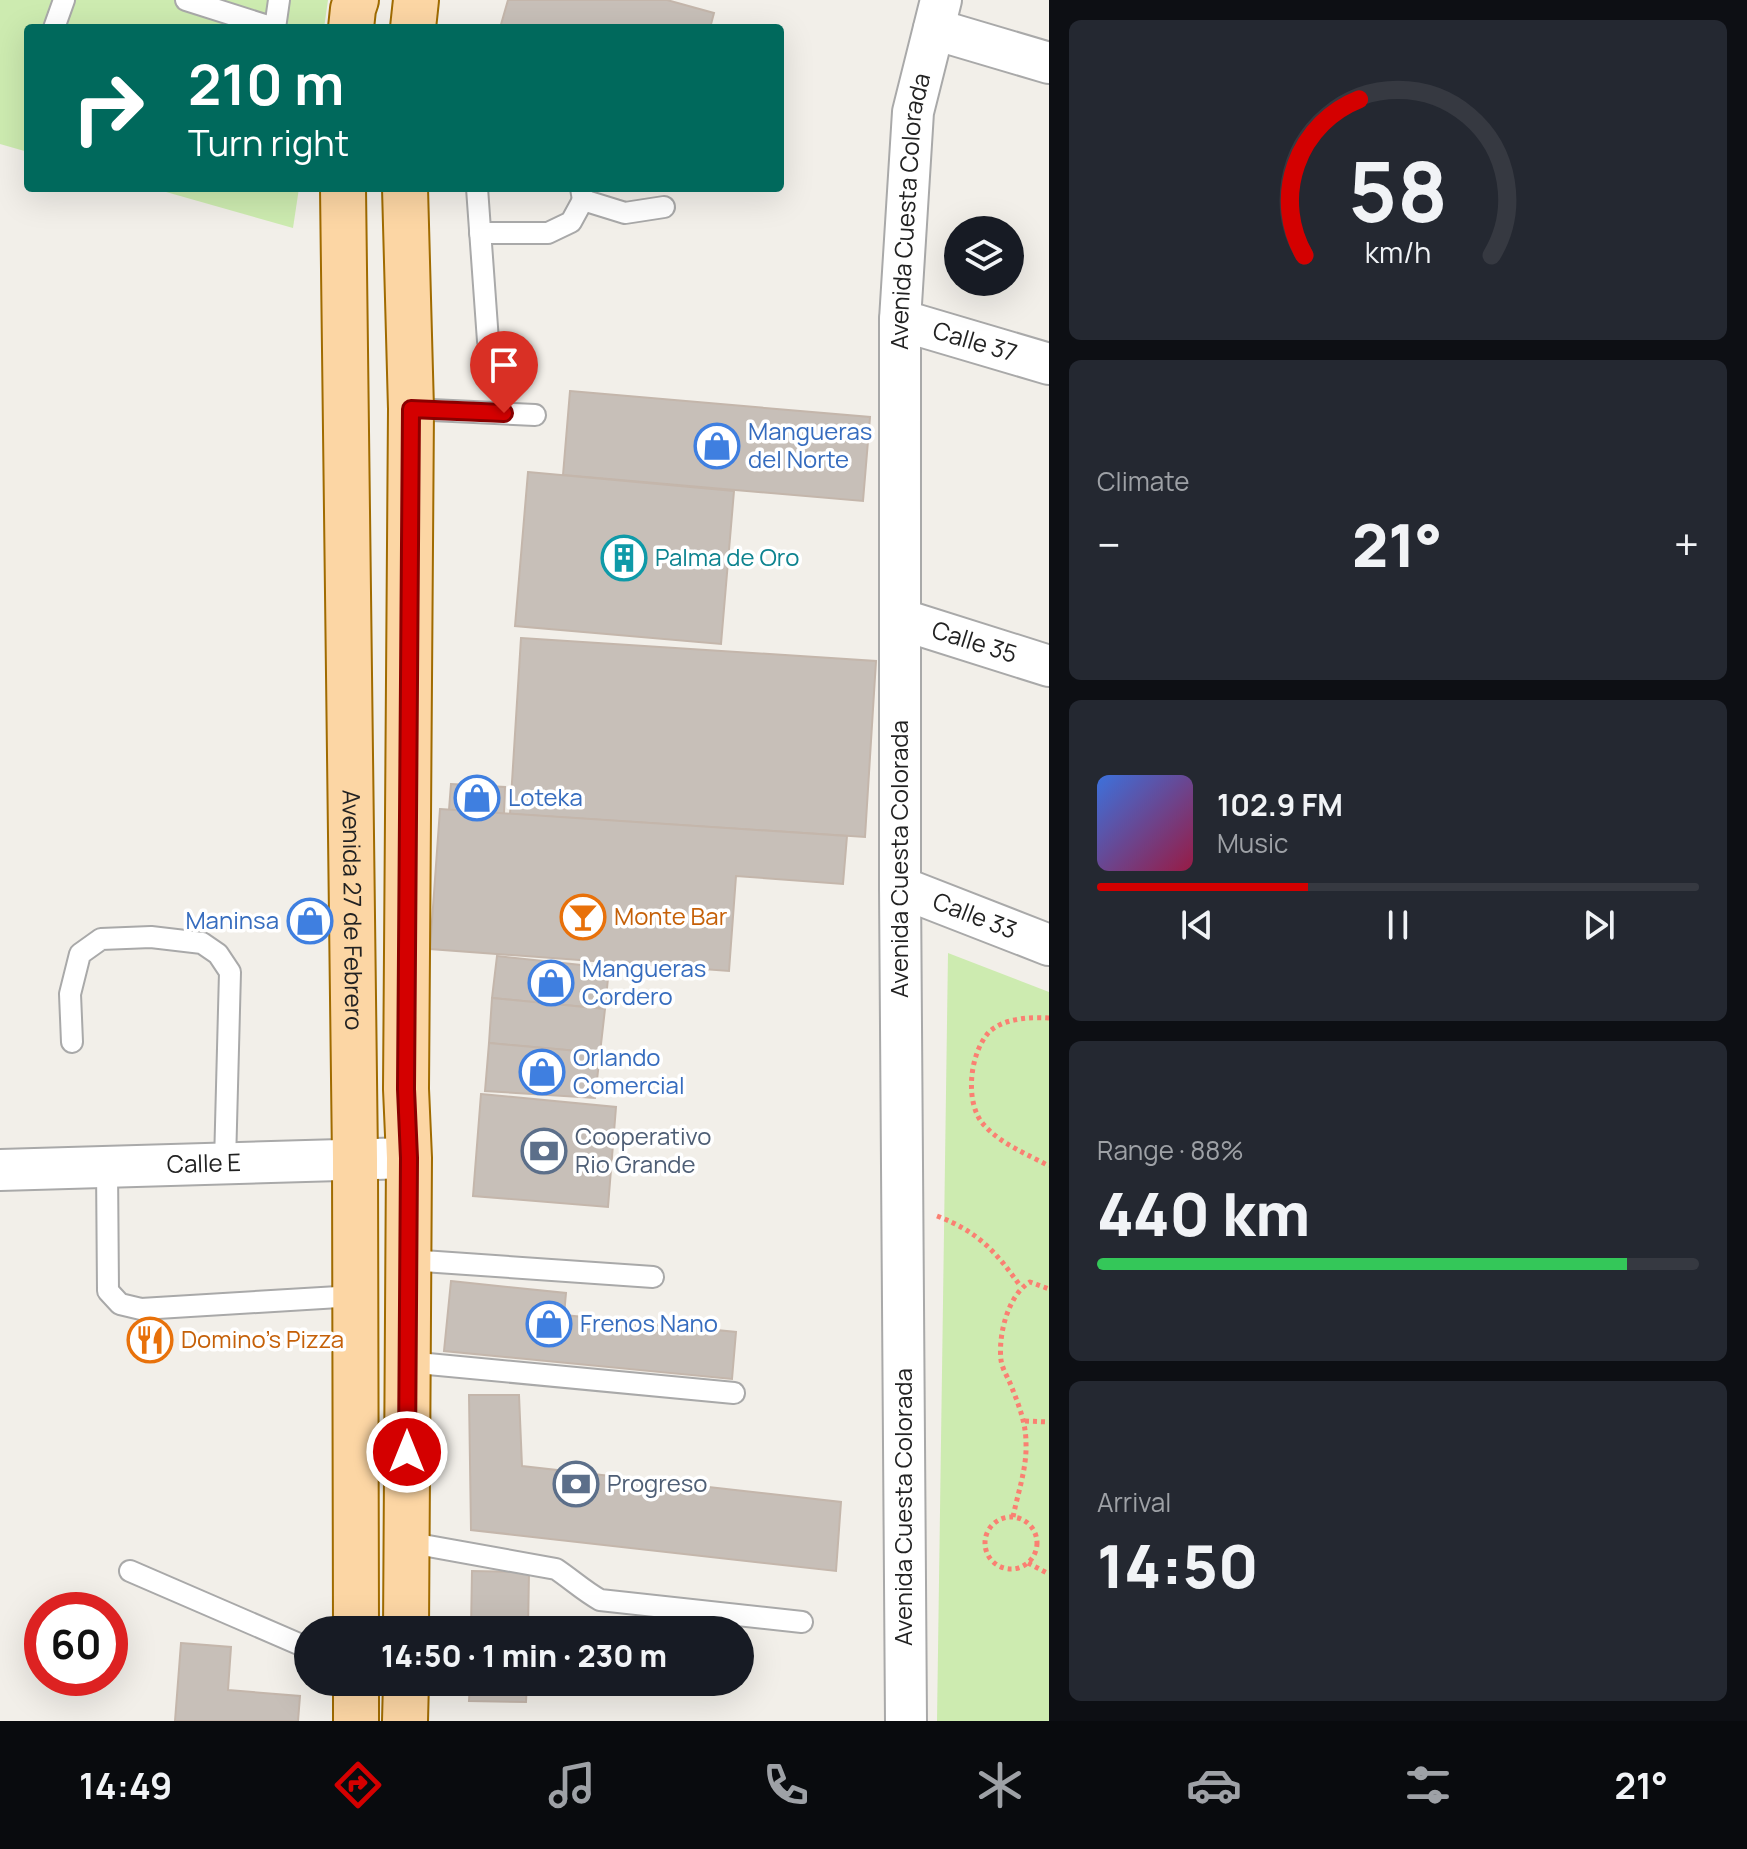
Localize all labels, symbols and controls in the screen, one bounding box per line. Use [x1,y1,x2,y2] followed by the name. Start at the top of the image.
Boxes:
[188,45,344,122] text: 210 m
[56,56,160,160] icon: right
[882,69,937,350] street label: Avenida Cuesta Colorada
[188,118,349,167] text: Turn right
[1348,133,1448,247] text: 58
[944,216,1024,296] map controls
[944,216,1024,296] button: layers
[1365,233,1431,272] text: km/h
[929,313,1021,369] street label: Calle 37
[470,331,538,413] pin
[482,343,526,387] icon: arrive
[748,414,872,475] place label: Mangueras del Norte
[693,422,741,470] shop icon: Mangueras del Norte
[1097,463,1189,499] text: Climate
[1352,503,1442,585] text: 21°
[1097,514,1121,574] text: −
[1674,514,1699,574] text: +
[600,534,648,582] building icon: Palma de Oro
[655,540,799,573] place label: Palma de Oro
[928,612,1022,670] street label: Calle 35
[882,720,915,998] street label: Avenida Cuesta Colorada
[453,774,501,822] shop icon: Loteka
[508,780,583,813] place label: Loteka
[1217,784,1343,825] text: 102.9 FM
[335,789,371,1030] street label: Avenida 27 de Febrero
[1217,825,1288,861] text: Music
[928,883,1022,946] street label: Calle 33
[559,893,607,941] bar icon: Monte Bar
[286,897,334,945] shop icon: Maninsa
[614,899,728,932] place label: Monte Bar
[185,903,279,936] place label: Maninsa
[1175,903,1219,947] icon: previous
[1376,903,1420,947] icon: pause
[1577,903,1621,947] icon: next
[582,951,706,1012] place label: Mangueras Cordero
[527,959,575,1007] shop icon: Mangueras Cordero
[573,1040,685,1101] place label: Orlando Comercial
[518,1048,566,1096] shop icon: Orlando Comercial
[575,1119,711,1180] place label: Cooperativo Rio Grande
[520,1127,568,1175] bank icon: Cooperativo Rio Grande
[1097,1132,1244,1168] text: Range · 88%
[166,1145,241,1180] street label: Calle E
[1097,1172,1310,1254] text: 440 km
[525,1300,573,1348] shop icon: Frenos Nano
[580,1306,718,1339] place label: Frenos Nano
[126,1316,174,1364] restaurant icon: Domino's Pizza
[181,1322,344,1355] place label: Domino's Pizza
[886,1368,919,1646] street label: Avenida Cuesta Colorada
[365,1410,449,1494] position arrow
[552,1460,600,1508] bank icon: Progreso
[607,1466,708,1499] place label: Progreso
[1097,1484,1171,1520] text: Arrival
[1097,1524,1258,1606] text: 14:50
[24,1592,128,1696] speed limit sign: 60
[381,1635,667,1676] text: 14:50 · 1 min · 230 m
[330,1757,386,1813] icon: directions
[544,1757,600,1813] icon: music
[758,1757,814,1813] icon: phone
[972,1757,1028,1813] icon: climate
[1186,1757,1242,1813] icon: car
[1400,1757,1456,1813] icon: filters
[79,1761,172,1810] text: 14:49
[1615,1761,1668,1810] text: 21°

